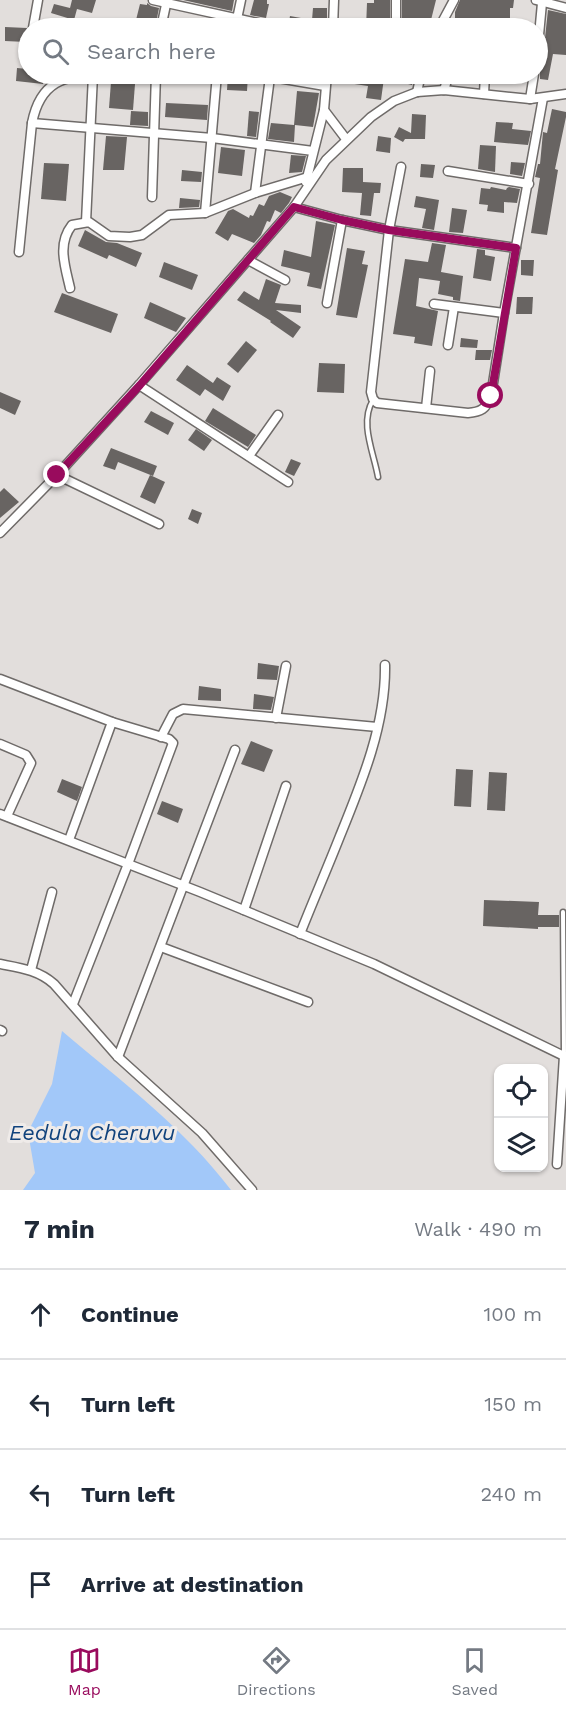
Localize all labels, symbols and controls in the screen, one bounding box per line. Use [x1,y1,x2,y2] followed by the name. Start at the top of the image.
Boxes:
[18,18,548,84] search box
[39,35,72,68] icon: search
[87,39,216,64] text: Search here
[477,382,503,408] route start
[43,461,69,487] route end
[494,1064,548,1172] map controls
[494,1064,548,1118] button: locate
[494,1118,548,1172] button: layers
[9,1120,175,1145] water label: Eedula Cheruvu
[24,1214,95,1244] text: 7 min
[414,1217,542,1241] text: Walk · 490 m
[24,1298,57,1331] icon: ahead
[81,1302,179,1327] text: Continue
[483,1302,542,1326] text: 100 m
[24,1388,57,1421] icon: left
[81,1392,175,1417] text: Turn left
[484,1392,542,1416] text: 150 m
[24,1478,57,1511] icon: left
[81,1482,175,1507] text: Turn left
[480,1482,542,1506] text: 240 m
[24,1568,57,1601] icon: arrive
[81,1572,304,1597] text: Arrive at destination
[68,1644,101,1699] tab: Map
[237,1644,316,1699] tab: Directions
[452,1644,498,1699] tab: Saved

